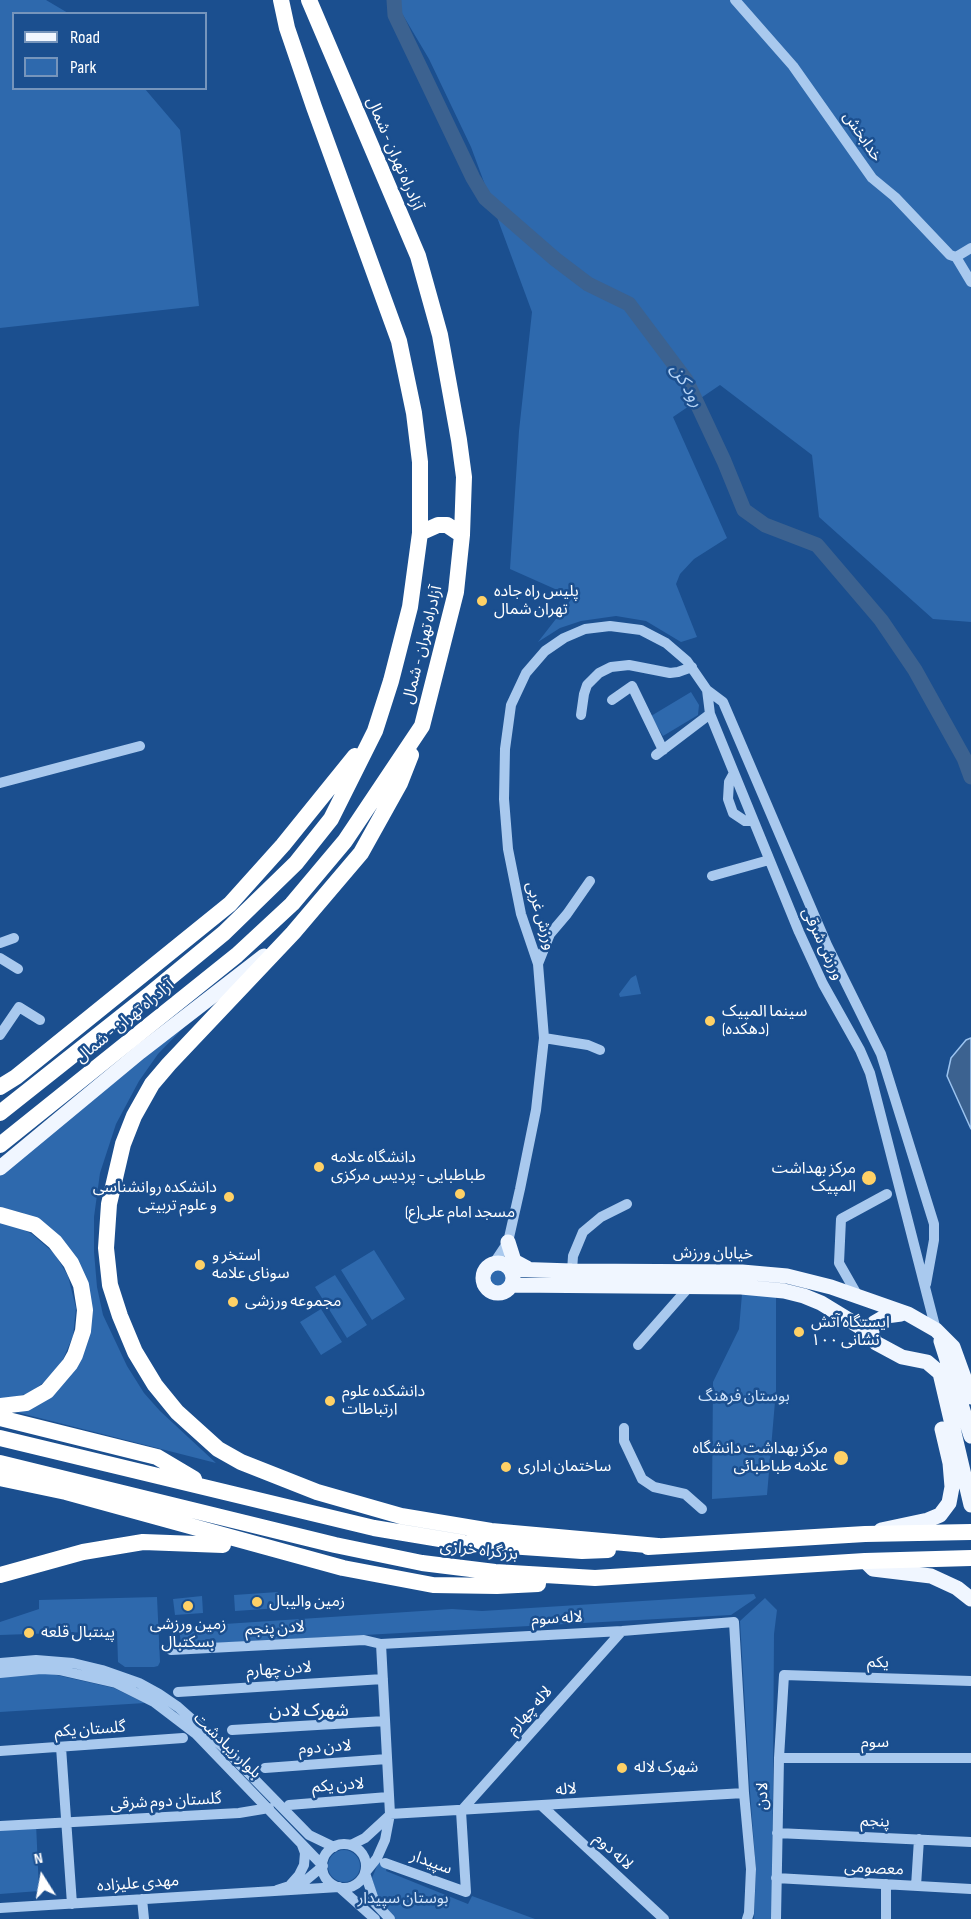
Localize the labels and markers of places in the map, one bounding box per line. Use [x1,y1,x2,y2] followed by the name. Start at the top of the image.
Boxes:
[494,582,579,620] place label: پلیس راه جاده تهران شمال
[475,594,489,608] marker: پلیس راه جاده تهران شمال
[722,1002,807,1040] place label: سینما المپیک (دهکده)
[703,1014,717,1028] marker: سینما المپیک (دهکده)
[331,1148,486,1186] place label: دانشگاه علامه طباطبایی - پردیس مرکزی
[772,1159,856,1197] place label: مرکز بهداشت المپیک
[312,1160,326,1174] marker: دانشگاه علامه طباطبایی - پردیس مرکزی
[860,1169,878,1187] marker: مرکز بهداشت المپیک
[93,1178,217,1216] place label: دانشکده روانشناسی و علوم تربیتی
[453,1187,467,1201] marker: مسجد امام علی(ع)
[222,1190,236,1204] marker: دانشکده روانشناسی و علوم تربیتی
[405,1203,515,1223] place label: مسجد امام علی(ع)
[212,1246,290,1284] place label: استخر و سونای علامه
[193,1258,207,1272] marker: استخر و سونای علامه
[245,1292,341,1312] place label: مجموعه ورزشی
[226,1295,240,1309] marker: مجموعه ورزشی
[811,1313,890,1351] place label: ایستگاه آتش نشانی ۱۰۰
[792,1325,806,1339] marker: ایستگاه آتش نشانی ۱۰۰
[342,1382,425,1420] place label: دانشکده علوم ارتباطات
[323,1394,337,1408] marker: دانشکده علوم ارتباطات
[693,1439,828,1477] place label: مرکز بهداشت دانشگاه علامه طباطبائی
[832,1449,850,1467] marker: مرکز بهداشت دانشگاه علامه طباطبائی
[518,1457,611,1477] place label: ساختمان اداری
[499,1460,513,1474] marker: ساختمان اداری
[269,1592,345,1612] place label: زمین والیبال
[250,1595,264,1609] marker: زمین والیبال
[181,1599,195,1613] marker: زمین ورزشی بسکتبال
[150,1615,226,1653] place label: زمین ورزشی بسکتبال
[41,1623,115,1643] place label: پینتبال قلعه
[22,1626,36,1640] marker: پینتبال قلعه
[634,1758,698,1778] place label: شهرک لاله
[615,1761,629,1775] marker: شهرک لاله

